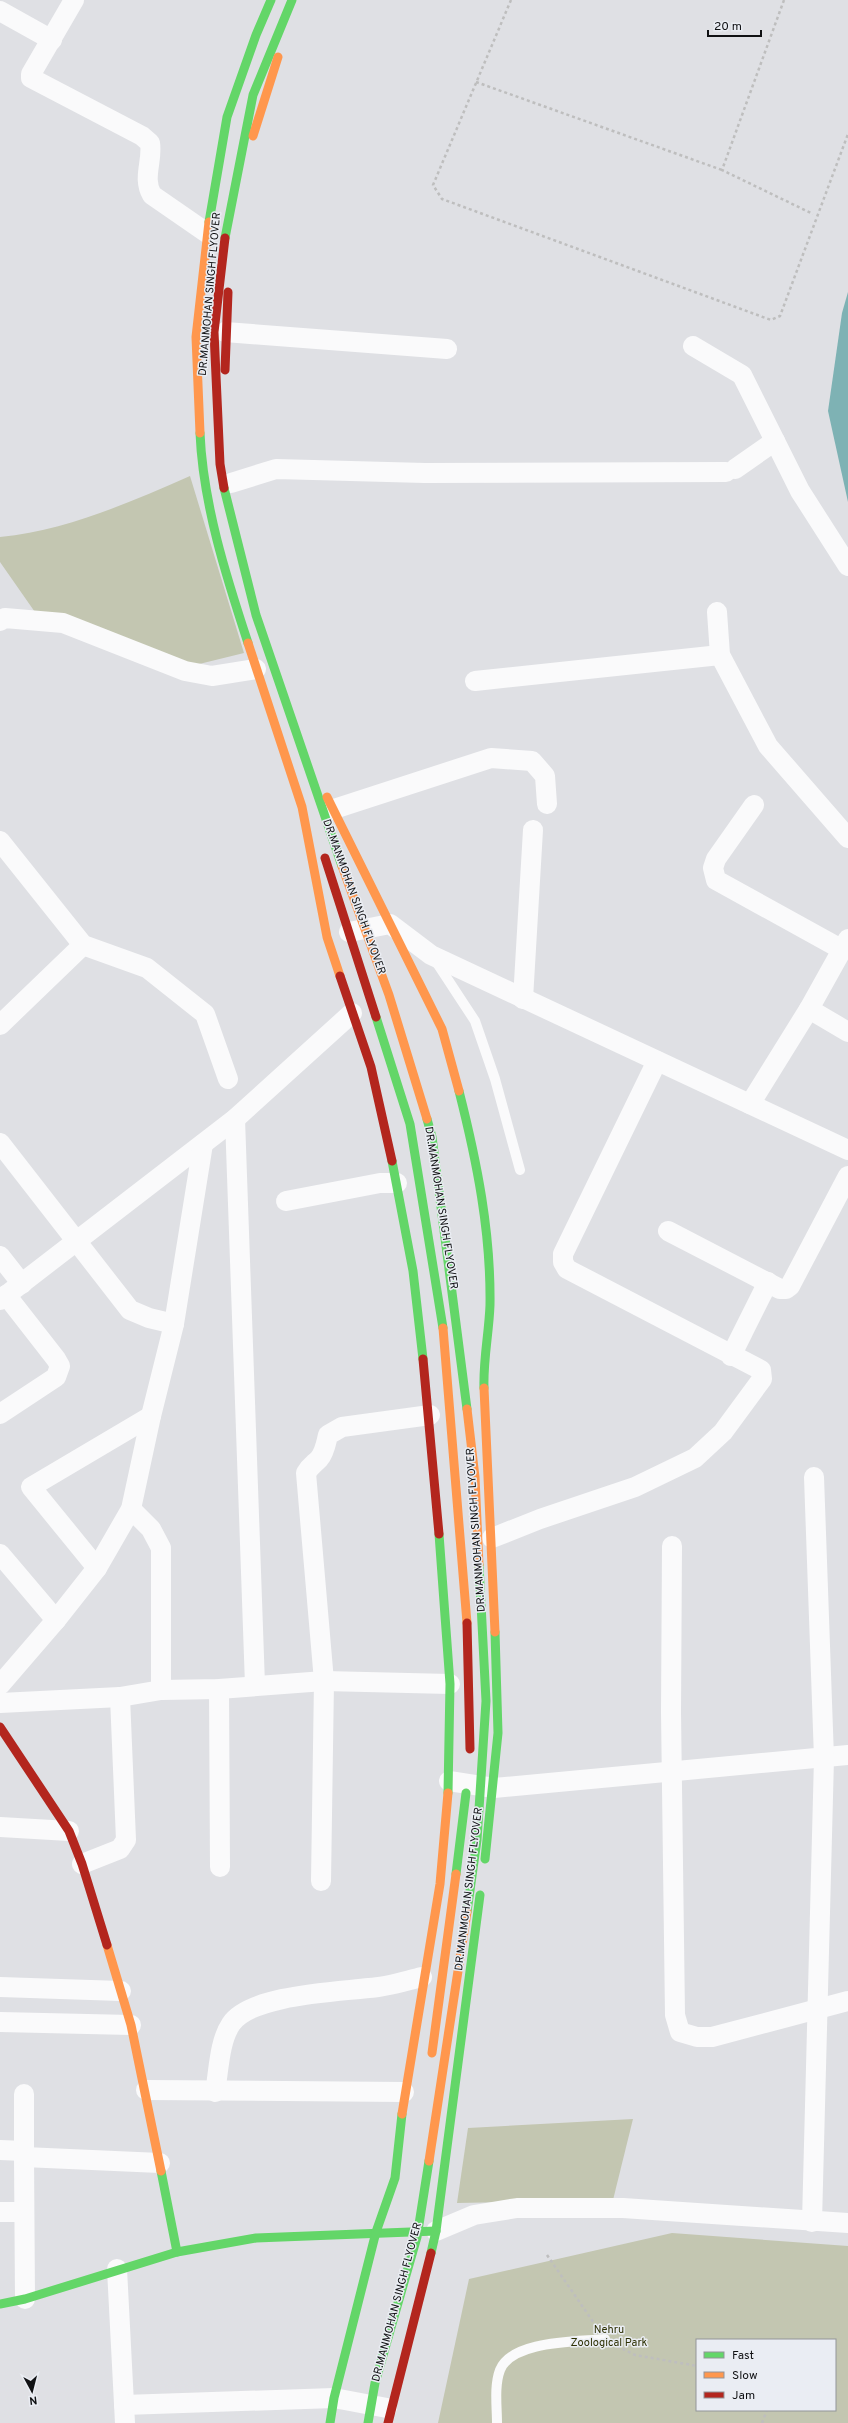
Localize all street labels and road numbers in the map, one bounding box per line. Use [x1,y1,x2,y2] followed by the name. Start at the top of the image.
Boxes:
[196,212,224,376] street label: DR.MANMOHAN SINGH FLYOVER
[319,817,389,977] street label: DR.MANMOHAN SINGH FLYOVER
[421,1126,461,1290] street label: DR.MANMOHAN SINGH FLYOVER
[463,1448,489,1612] street label: DR.MANMOHAN SINGH FLYOVER
[452,1807,486,1971] street label: DR.MANMOHAN SINGH FLYOVER
[369,2221,425,2383] street label: DR.MANMOHAN SINGH FLYOVER

